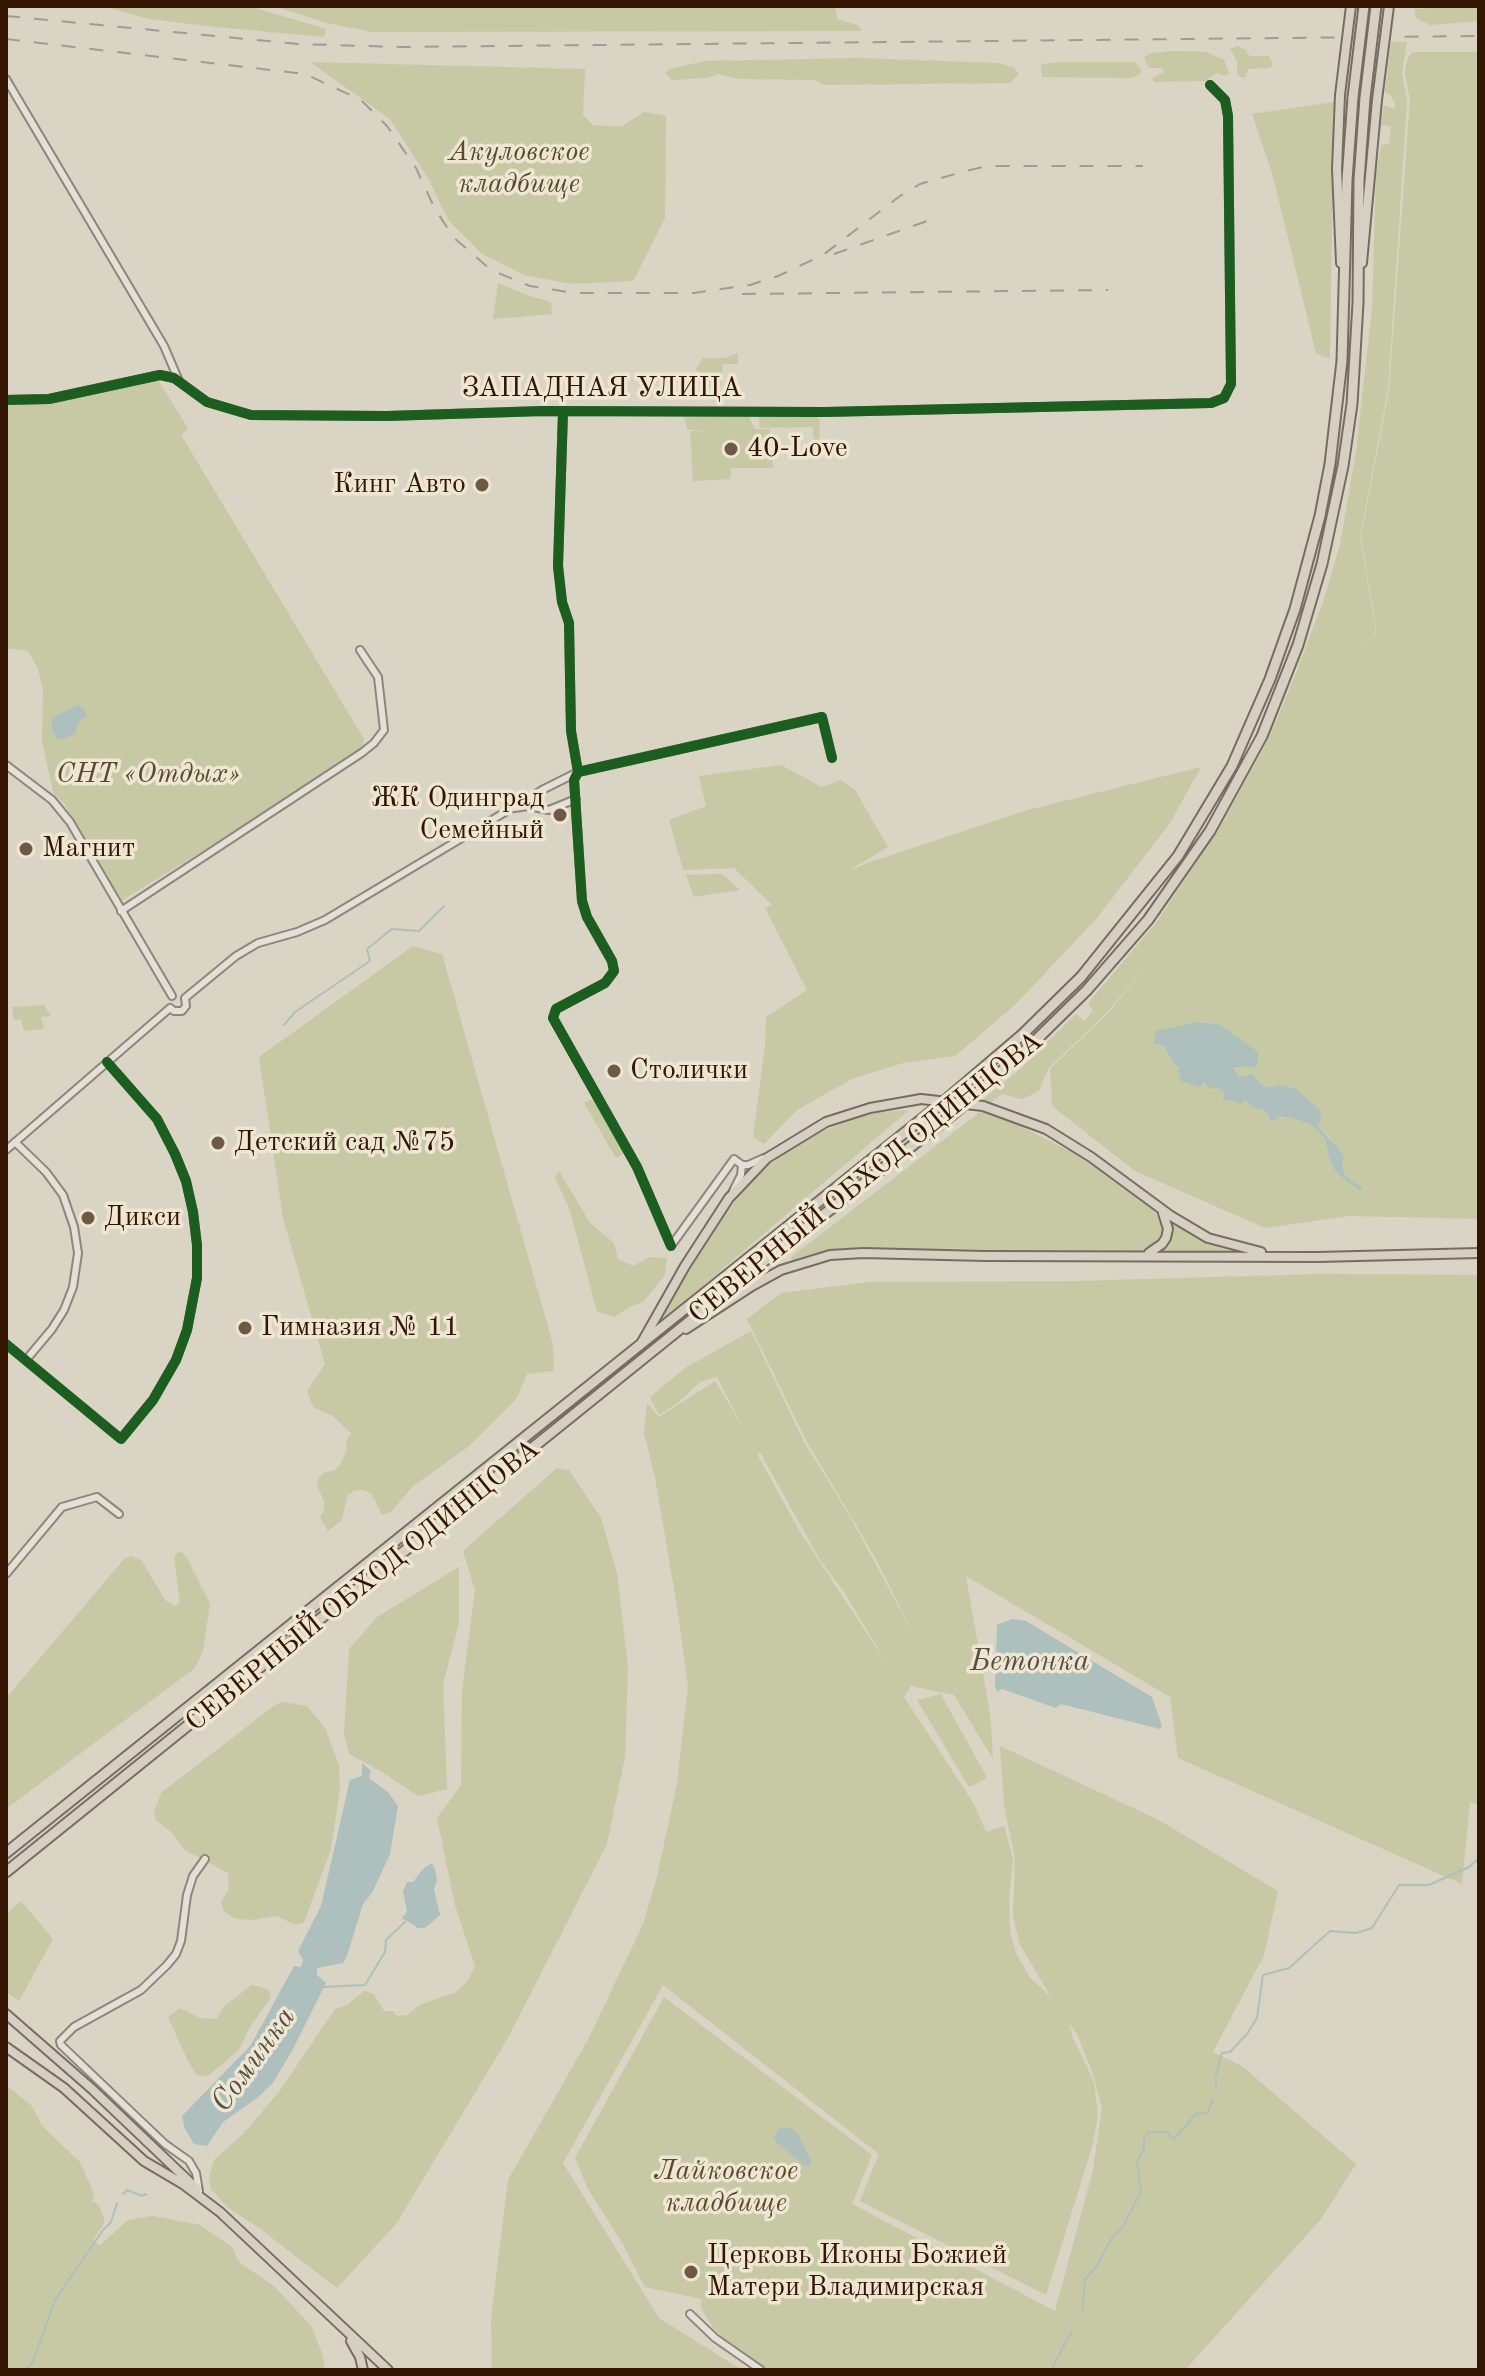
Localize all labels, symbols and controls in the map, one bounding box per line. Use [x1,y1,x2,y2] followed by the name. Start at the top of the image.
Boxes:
[448,136,590,202] park label: Акуловское кладбище
[462,372,742,406] street label: ЗАПАДНАЯ УЛИЦА
[747,432,848,466] place label: 40-Love
[722,440,740,458] marker: 40-Love
[333,468,466,502] place label: Кинг Авто
[473,476,491,494] marker: Кинг Авто
[56,758,240,792] park label: СНТ «Отдых»
[371,782,544,848] place label: ЖК Одинград Семейный
[551,806,569,824] marker: ЖК Одинград Семейный
[42,832,135,866] place label: Магнит
[17,840,35,858] marker: Магнит
[682,1025,1050,1331] street label: СЕВЕРНЫЙ ОБХОД ОДИНЦОВА
[630,1054,748,1088] place label: Столички
[605,1062,623,1080] marker: Столички
[234,1126,455,1160] place label: Детский сад №75
[209,1134,227,1152] marker: Детский сад №75
[104,1201,181,1235] place label: Дикси
[79,1209,97,1227] marker: Дикси
[261,1311,459,1345] place label: Гимназия № 11
[236,1319,254,1337] marker: Гимназия № 11
[179,1433,547,1739] street label: СЕВЕРНЫЙ ОБХОД ОДИНЦОВА
[970,1644,1090,1680] water label: Бетонка
[204,2001,304,2119] water label: Соминка
[654,2155,798,2221] park label: Лайковское кладбище
[707,2239,1007,2305] place label: Церковь Иконы Божией Матери Владимирская
[682,2263,700,2281] marker: Церковь Иконы Божией Матери Владимирская

